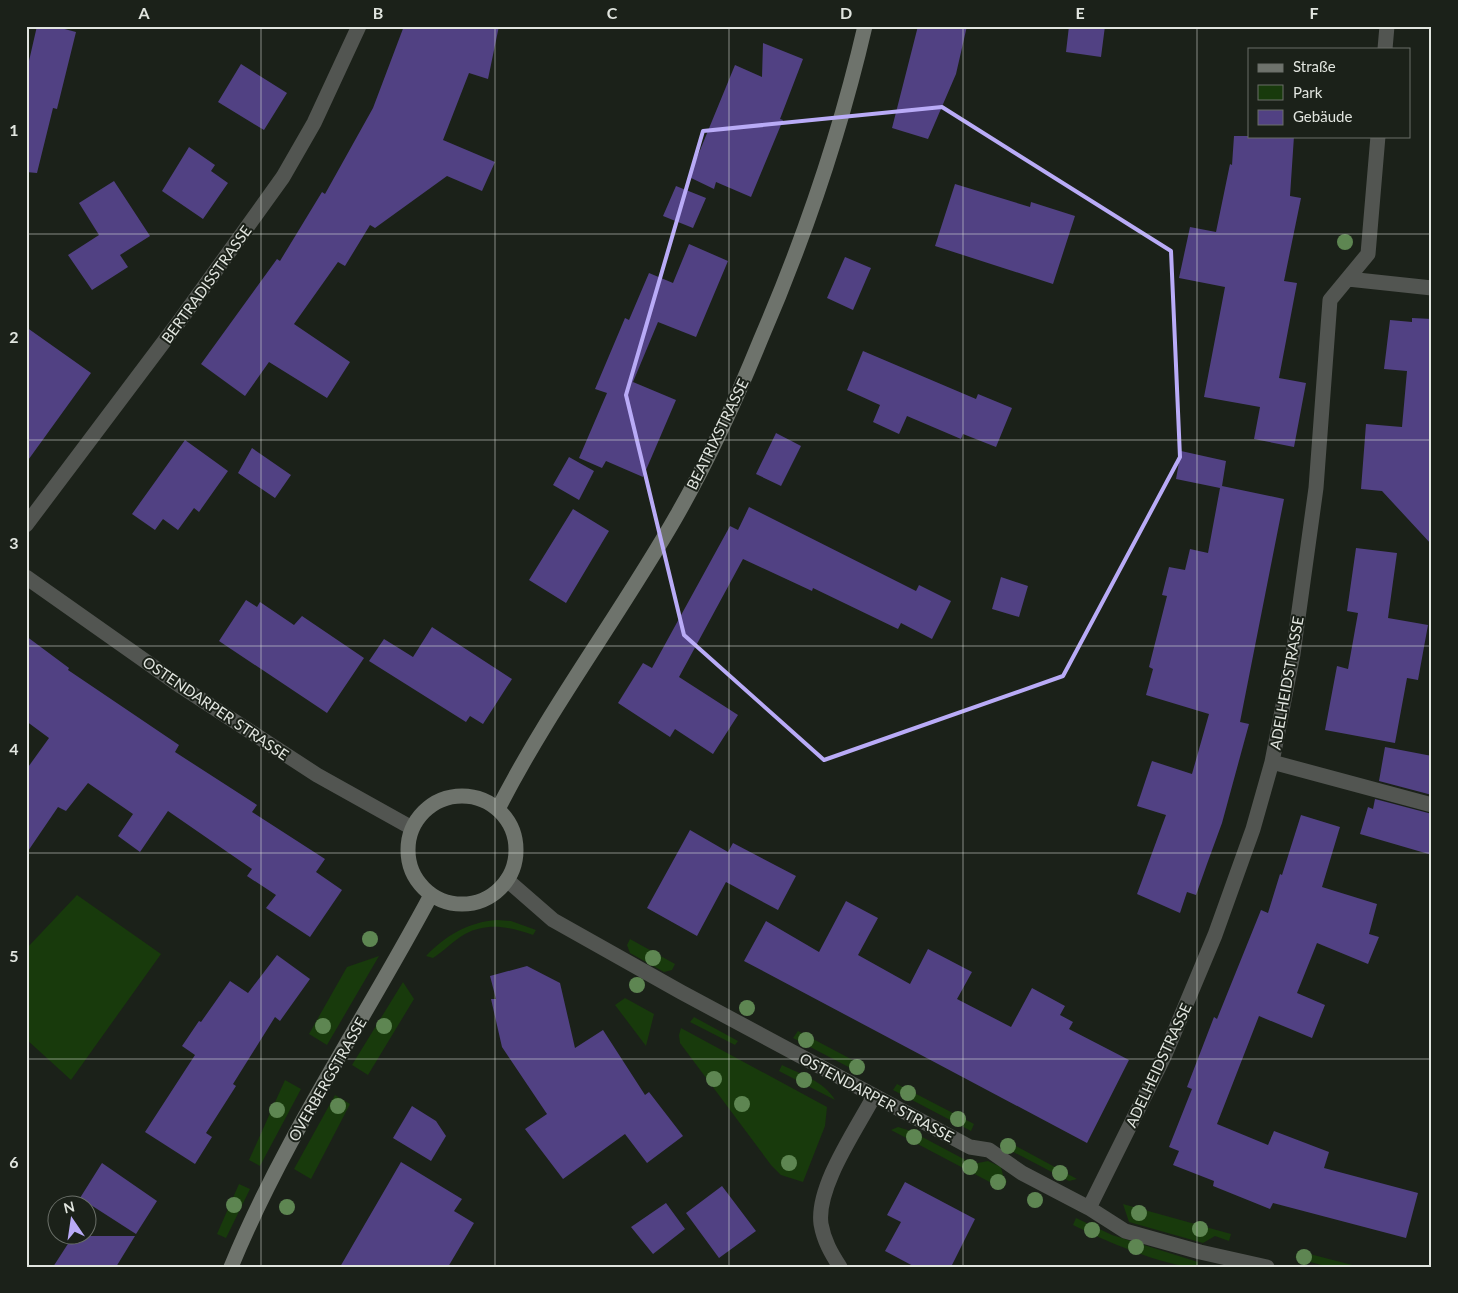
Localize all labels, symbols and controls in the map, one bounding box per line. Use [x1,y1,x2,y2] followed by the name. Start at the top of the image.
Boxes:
[137,3,150,22] text: A
[373,3,383,22] text: B
[607,3,618,22] text: C
[840,3,852,22] text: D
[1075,3,1085,22] text: E
[1309,3,1319,22] text: F
[1248,48,1410,138] legend
[1293,57,1336,75] text: Straße
[1293,83,1323,101] text: Park
[1293,107,1352,125] text: Gebäude
[9,120,19,139] text: 1
[157,222,255,346] street label: BERTRADISSTRASSE
[9,327,19,346] text: 2
[682,376,752,492] street label: BEATRIXSTRASSE
[9,533,19,552] text: 3
[1265,615,1307,751] street label: ADELHEIDSTRASSE
[140,652,292,764] street label: OSTENDARPER STRASSE
[9,739,19,758] text: 4
[9,946,19,965] text: 5
[1121,1000,1195,1130] street label: ADELHEIDSTRASSE
[284,1014,370,1144] street label: OVERBERGSTRASSE
[797,1049,957,1145] street label: OSTENDARPER STRASSE
[9,1152,19,1171] text: 6
[48,1196,98,1246] north arrow
[62,1197,76,1216] text: N

